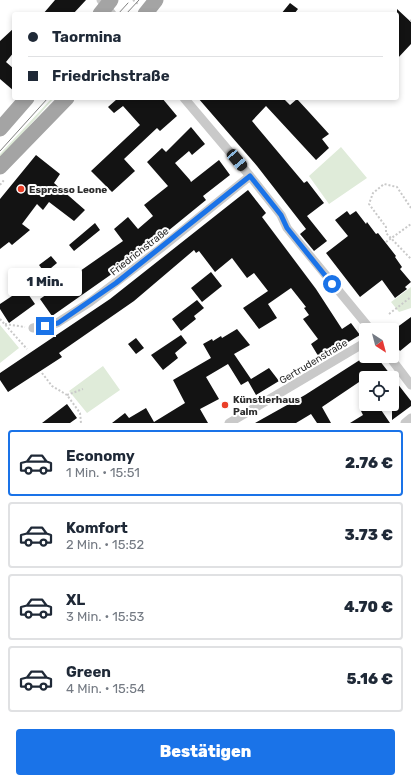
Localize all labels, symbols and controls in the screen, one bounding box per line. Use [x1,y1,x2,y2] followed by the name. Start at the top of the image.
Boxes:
[52,28,121,46] text: Taormina
[52,67,170,85] text: Friedrichstraße
[225,147,249,173] car
[16,184,26,194] marker: Espresso Leone
[29,184,107,196] place label: Espresso Leone
[108,225,172,278] street label: Friedrichstraße
[8,268,82,296] callout: 1 Min.
[27,274,63,289] text: 1 Min.
[323,275,341,293] route start
[36,317,54,335] route end
[359,323,399,363] north arrow
[359,323,399,411] map controls
[277,337,350,387] street label: Gertrudenstraße
[359,371,399,411] button: locate
[233,394,301,418] place label: Künstlerhaus Palm
[220,400,230,410] marker: Künstlerhaus Palm
[18,445,54,481] icon: car
[66,447,135,465] text: Economy
[345,454,393,472] text: 2.76 €
[66,465,140,480] text: 1 Min. · 15:51
[18,517,54,553] icon: car
[66,519,128,537] text: Komfort
[344,526,393,544] text: 3.73 €
[66,537,144,552] text: 2 Min. · 15:52
[18,589,54,625] icon: car
[66,591,85,609] text: XL
[344,598,393,616] text: 4.70 €
[66,609,144,624] text: 3 Min. · 15:53
[18,661,54,697] icon: car
[66,663,111,681] text: Green
[346,670,393,688] text: 5.16 €
[66,681,145,696] text: 4 Min. · 15:54
[16,729,395,775] button: Bestätigen

